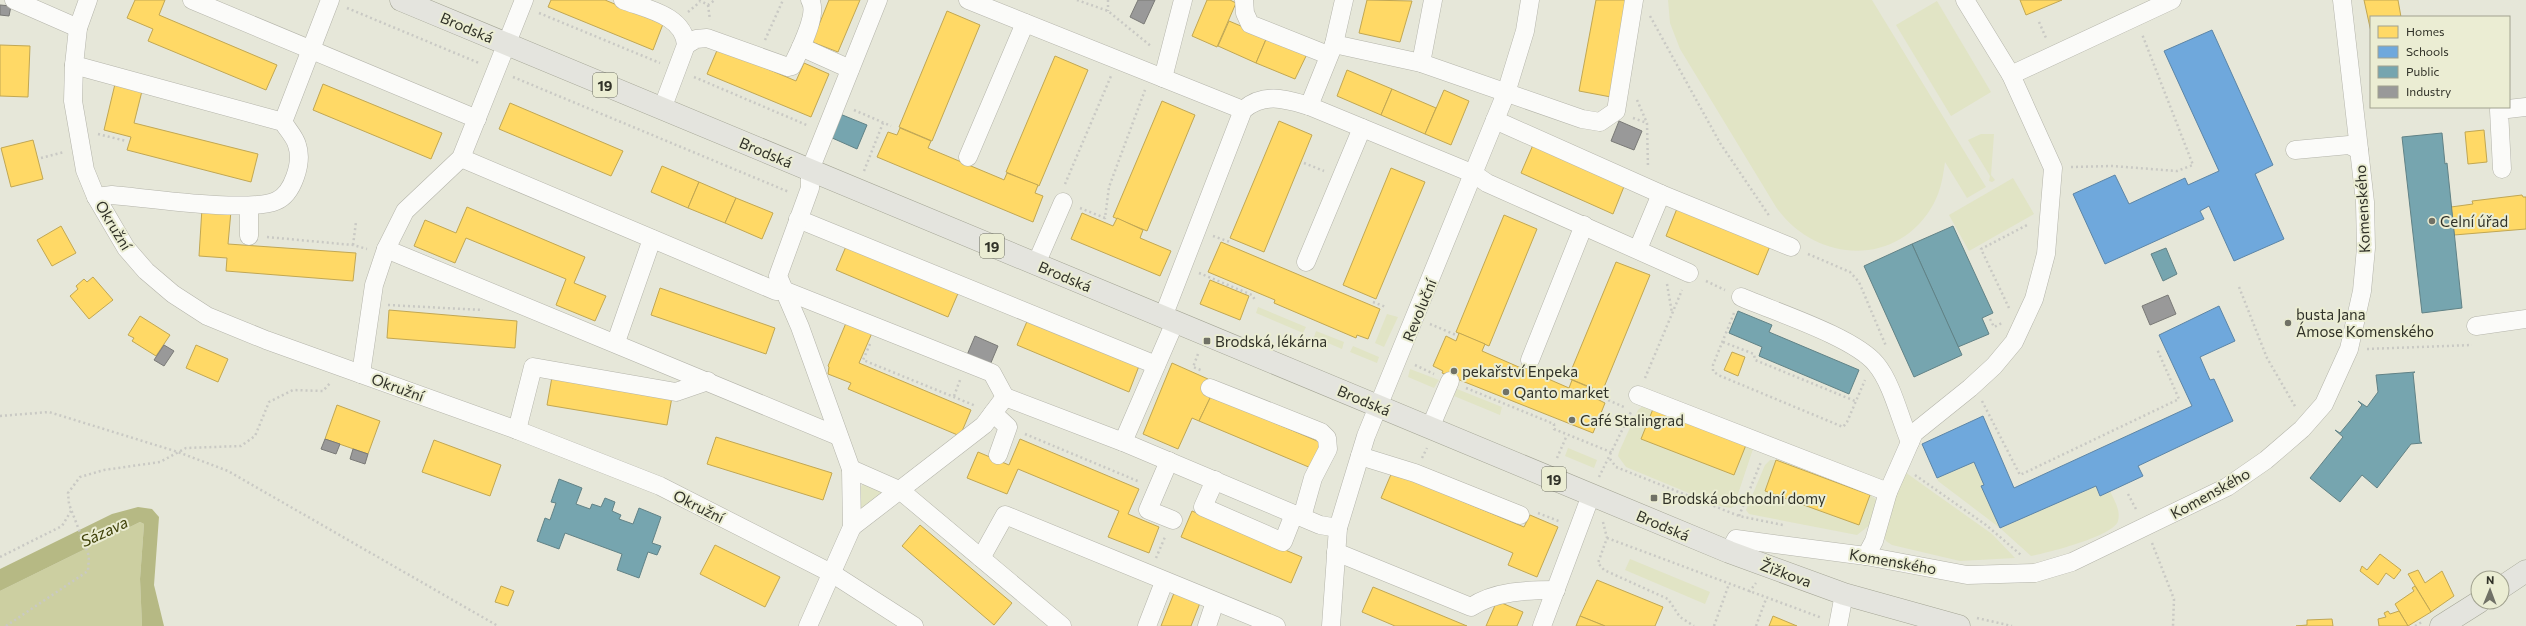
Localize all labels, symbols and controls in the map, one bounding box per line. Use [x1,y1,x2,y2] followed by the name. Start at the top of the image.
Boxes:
[438,8,496,46] street label: Brodská
[2370,16,2510,108] legend
[2406,24,2444,38] text: Homes
[2406,44,2449,58] text: Schools
[2406,64,2439,78] text: Public
[593,73,617,97] road number: 19
[2406,84,2451,98] text: Industry
[737,133,795,171] street label: Brodská
[2351,164,2373,254] street label: Komenského
[92,197,136,254] street label: Okružní
[2440,212,2508,230] place label: Celní úřad
[2427,216,2437,226] marker: Celní úřad
[980,234,1004,258] road number: 19
[1036,257,1094,295] street label: Brodská
[1398,275,1440,344] street label: Revoluční
[2296,305,2434,340] place label: busta Jana Ámose Komenského
[2283,318,2293,328] marker: busta Jana Ámose Komenského
[1215,332,1327,350] place label: Brodská, lékárna
[1202,336,1212,346] marker: Brodská, lékárna
[1462,362,1578,380] place label: pekařství Enpeka
[1449,366,1459,376] marker: pekařství Enpeka
[369,369,428,405] street label: Okružní
[1335,381,1393,419] street label: Brodská
[1514,383,1609,401] place label: Qanto market
[1501,387,1511,397] marker: Qanto market
[1580,411,1684,429] place label: Café Stalingrad
[1567,415,1577,425] marker: Café Stalingrad
[2167,464,2253,522] street label: Komenského
[1542,467,1566,491] road number: 19
[671,486,728,527] street label: Okružní
[1662,489,1826,507] place label: Brodská obchodní domy
[1649,493,1659,503] marker: Brodská obchodní domy
[1634,506,1692,544] street label: Brodská
[77,512,131,550] water label: Sázava
[1848,544,1938,578] street label: Komenského
[1758,554,1814,591] street label: Žižkova
[2470,570,2510,610] north arrow
[2486,573,2494,586] text: N

